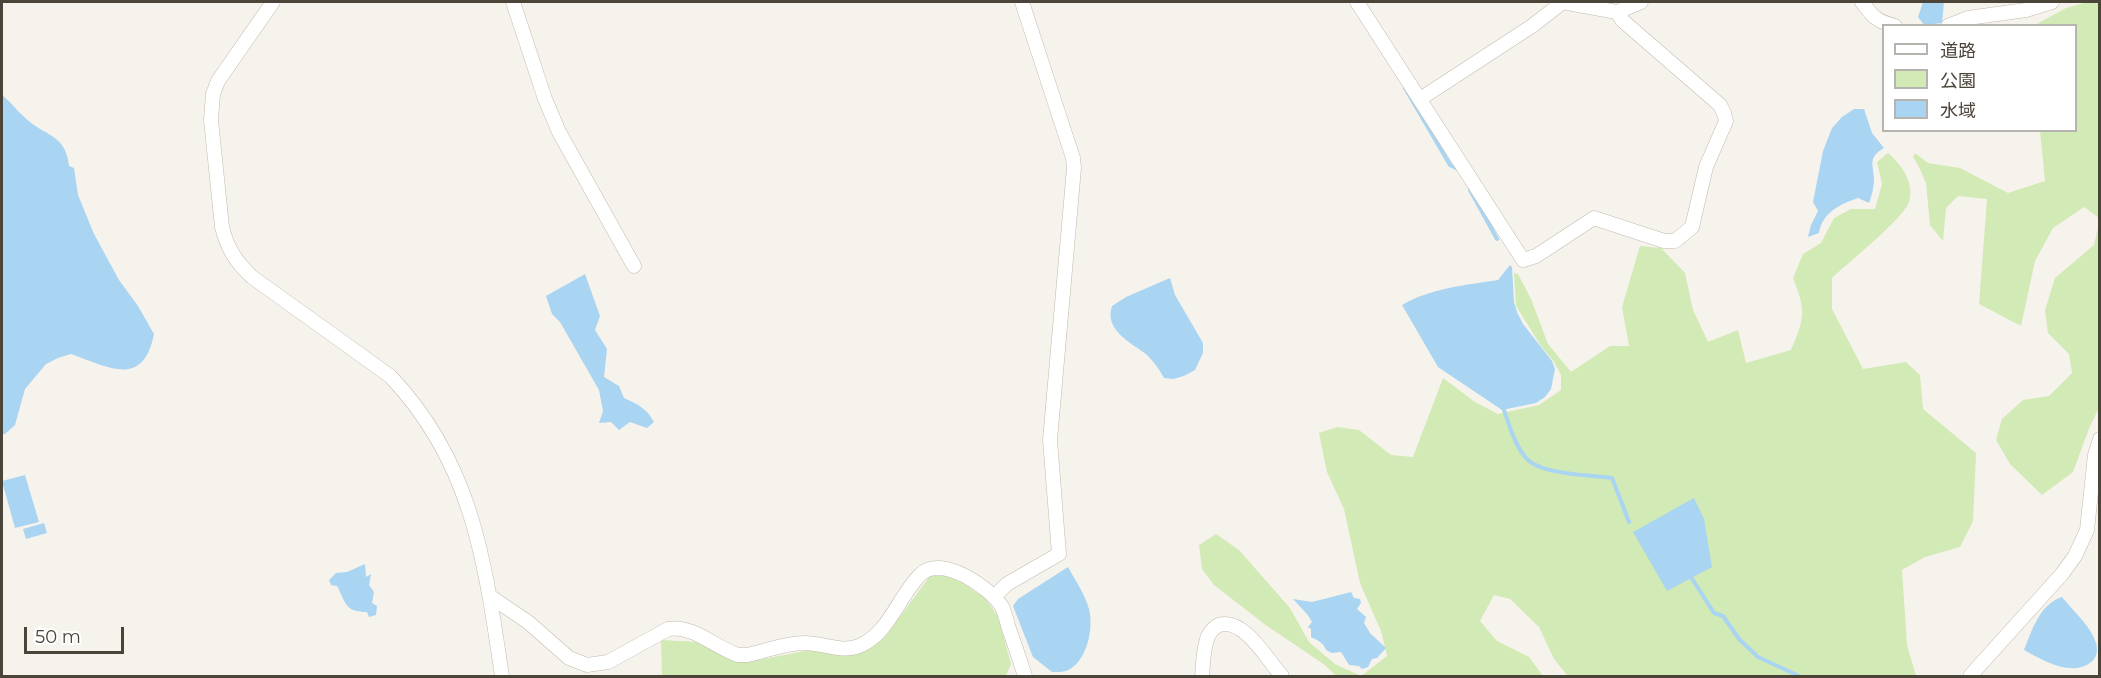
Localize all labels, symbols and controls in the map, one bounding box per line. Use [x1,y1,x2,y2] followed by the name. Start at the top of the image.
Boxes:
[1882,24,2077,132] legend
[1940,40,1976,62] text: 道路
[1940,70,1976,92] text: 公園
[1940,100,1976,122] text: 水域
[27,615,128,653] scale bar
[35,626,81,648] text: 50 m

